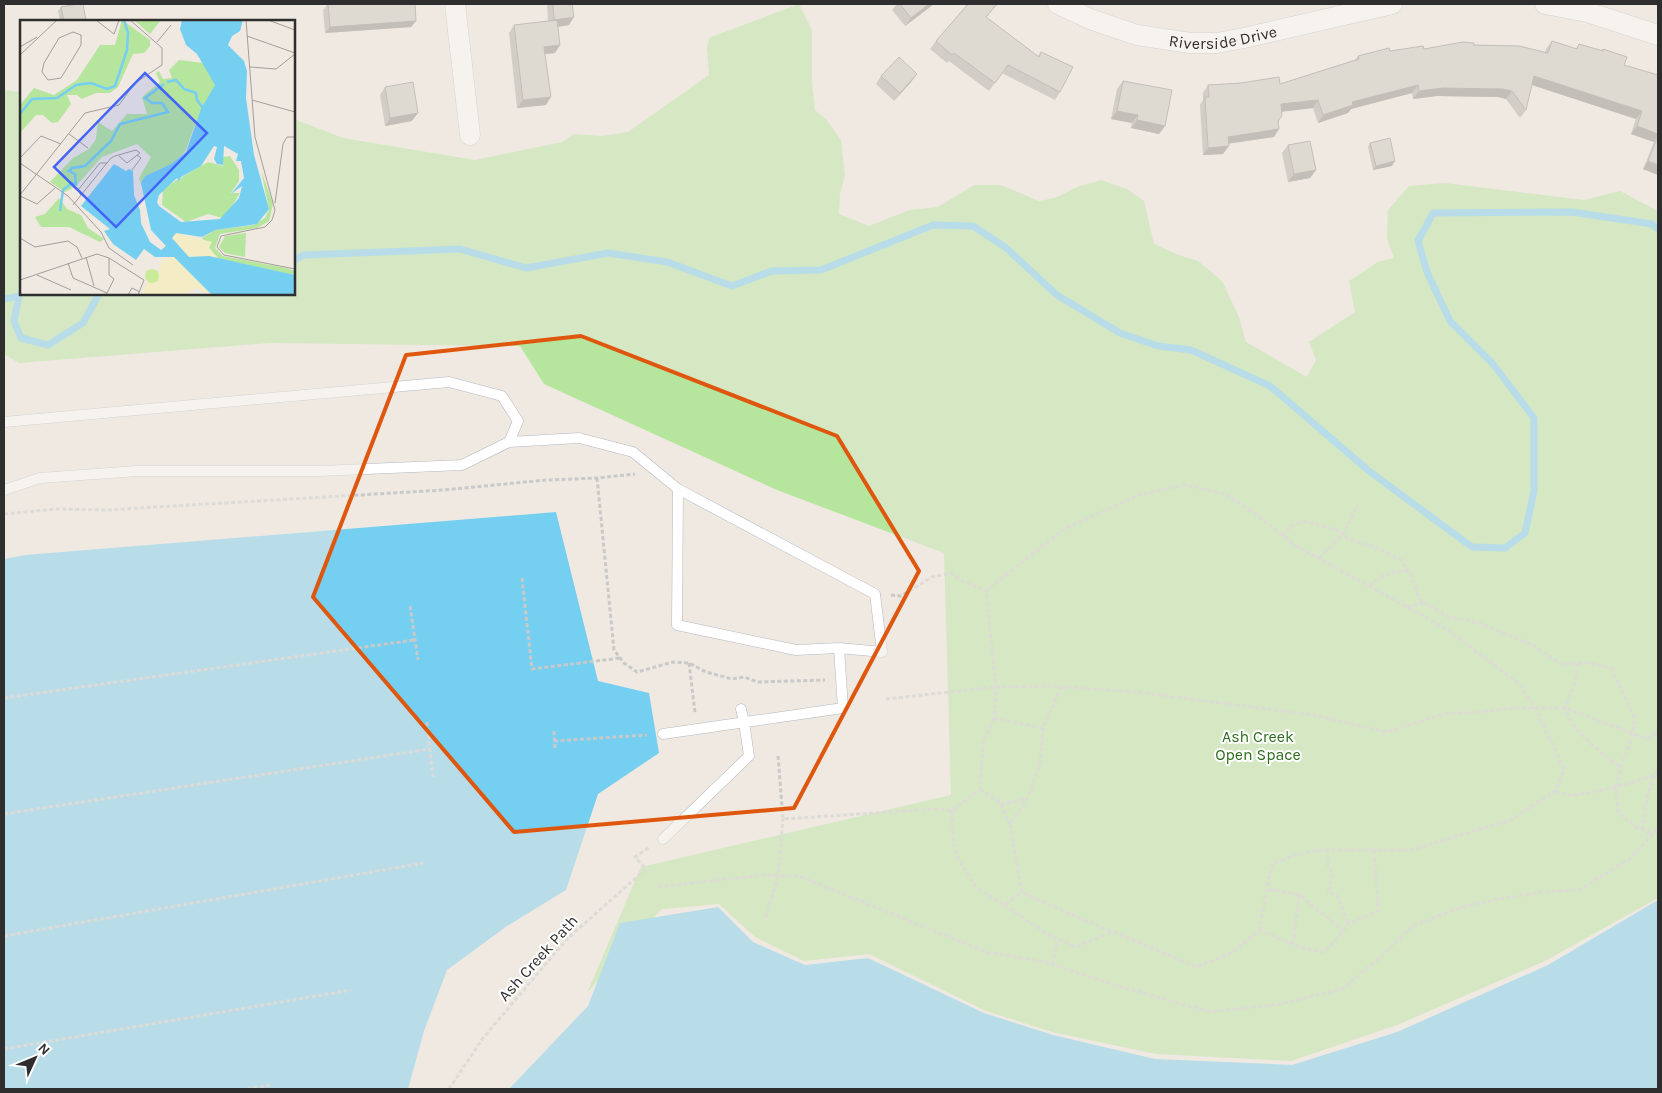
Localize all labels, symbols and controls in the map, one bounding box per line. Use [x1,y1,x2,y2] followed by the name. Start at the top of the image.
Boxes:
[20,20,295,295] inset map
[1168,21,1279,53] street label: Riverside Drive
[1215,727,1301,764] park label: Ash Creek Open Space
[494,911,582,1005] street label: Ash Creek Path
[10,1033,60,1083] north arrow
[34,1040,54,1059] text: N

